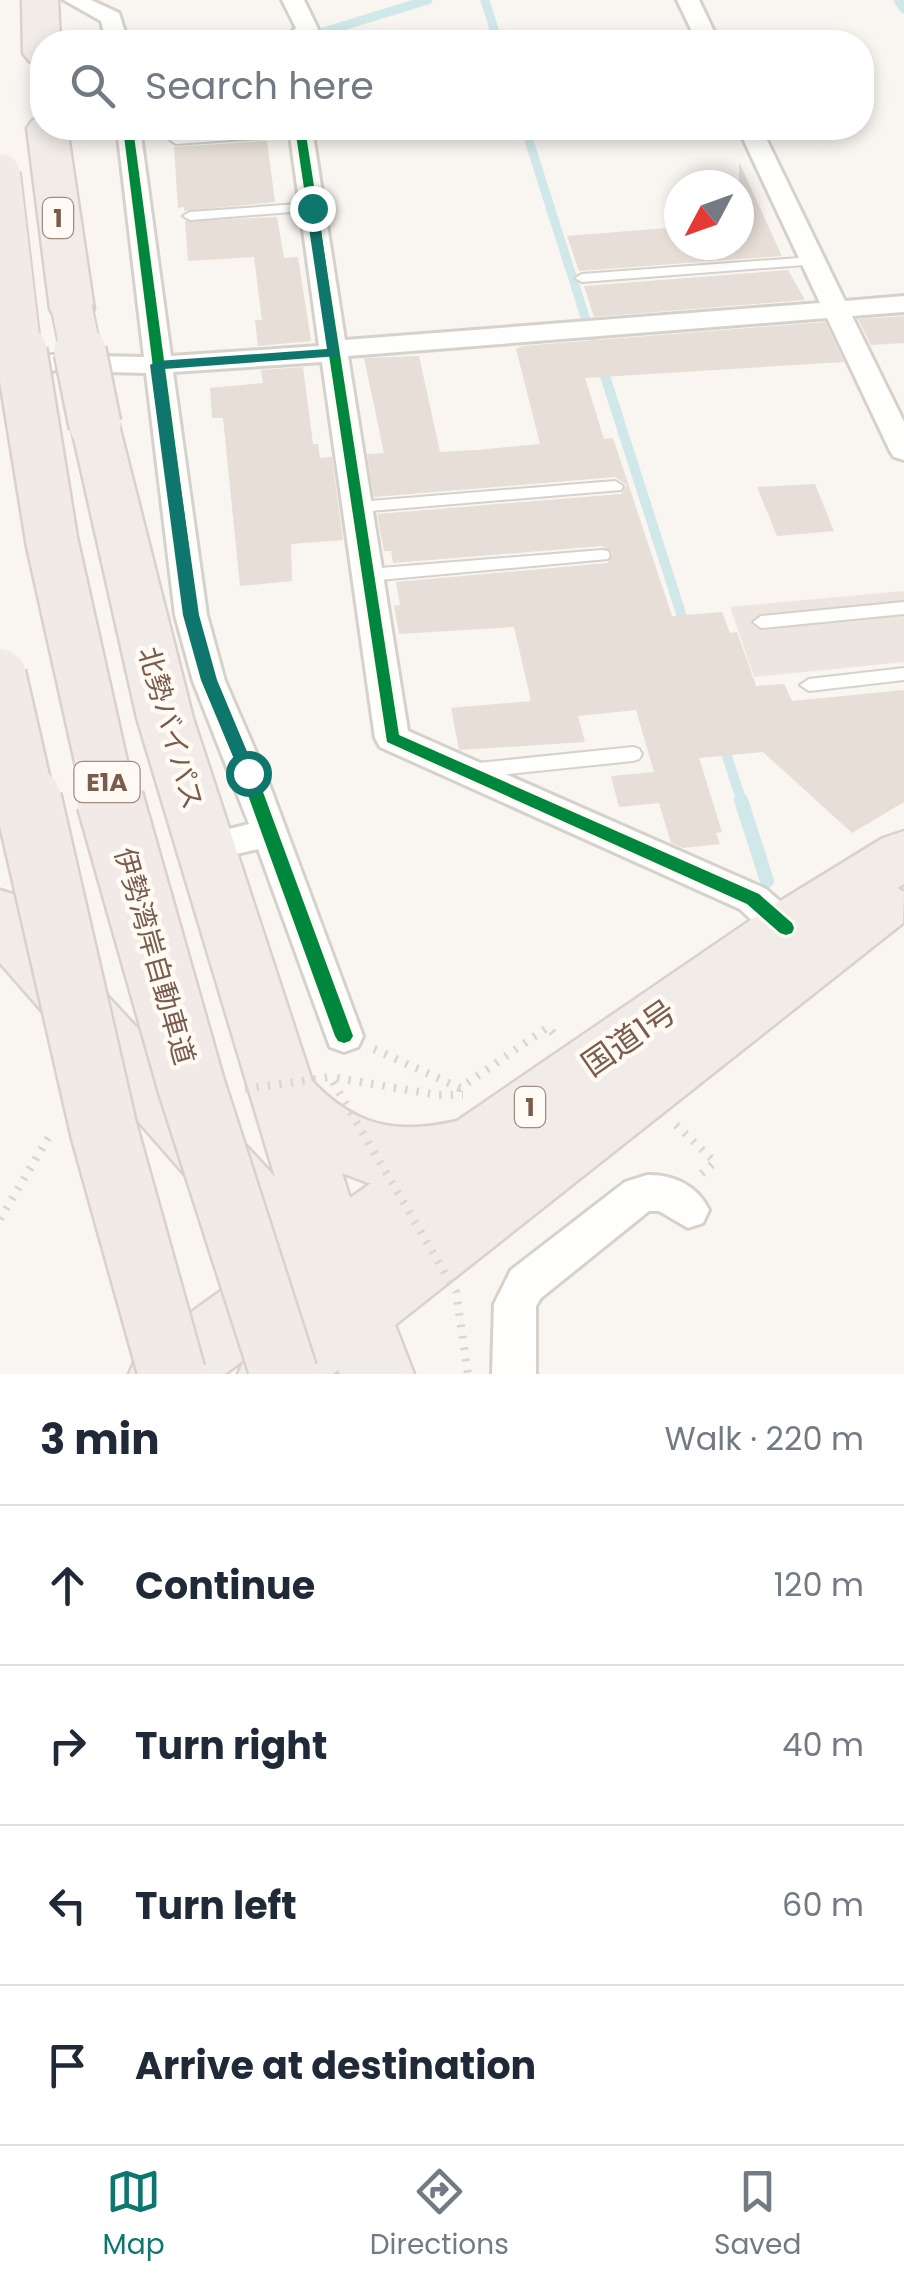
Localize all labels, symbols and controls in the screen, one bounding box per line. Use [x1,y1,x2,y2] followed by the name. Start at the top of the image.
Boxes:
[30,30,874,140] search box
[65,58,120,113] icon: search
[145,59,374,112] text: Search here
[664,170,754,260] north arrow
[290,186,336,232] route end
[43,198,73,238] road number: 1
[129,642,212,814] street label: 北勢バイパス
[226,751,272,797] route start
[74,762,140,802] road number: E1A
[105,843,204,1069] street label: 伊勢湾岸自動車道
[572,989,685,1086] street label: 国道1号
[515,1087,545,1127] road number: 1
[40,1410,160,1469] text: 3 min
[665,1416,864,1461] text: Walk · 220 m
[40,1558,95,1613] icon: ahead
[135,1559,315,1612] text: Continue
[774,1562,864,1607] text: 120 m
[40,1718,95,1773] icon: right
[135,1719,327,1772] text: Turn right
[782,1722,864,1767] text: 40 m
[40,1878,95,1933] icon: left
[135,1879,297,1932] text: Turn left
[782,1882,864,1927] text: 60 m
[40,2038,95,2093] icon: arrive
[135,2039,536,2092] text: Arrive at destination
[103,2164,165,2266] tab: Map
[370,2164,509,2266] tab: Directions
[714,2164,801,2266] tab: Saved

